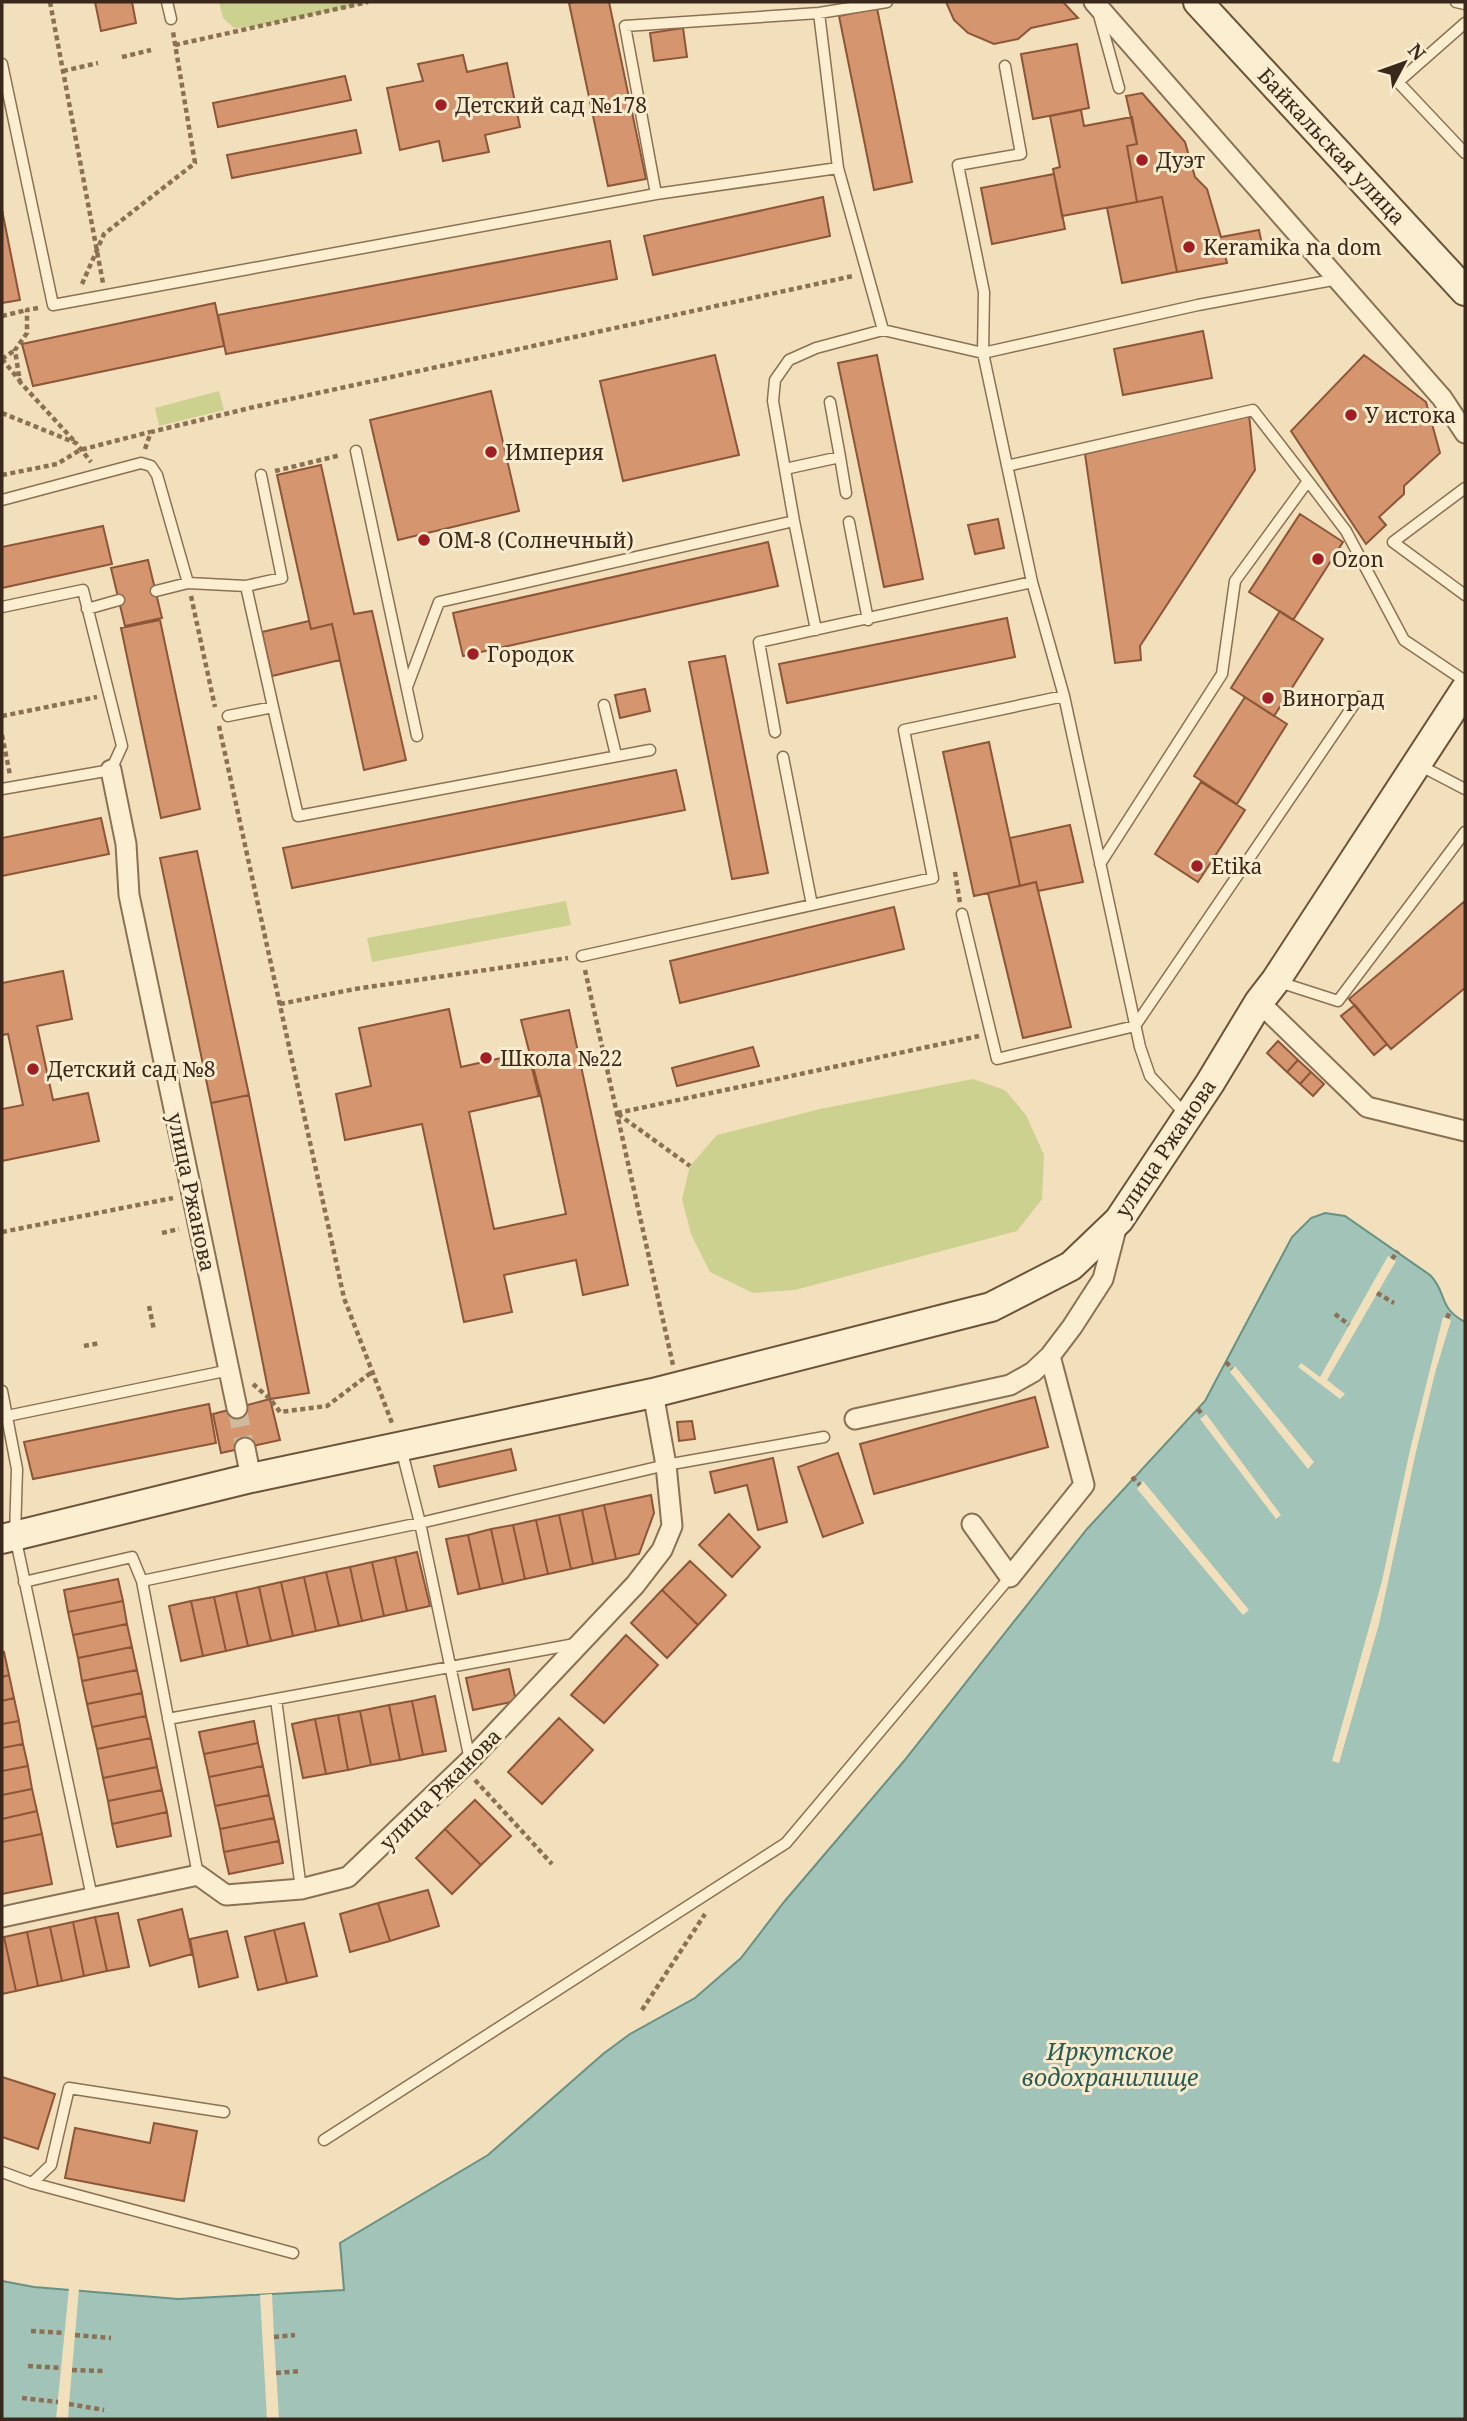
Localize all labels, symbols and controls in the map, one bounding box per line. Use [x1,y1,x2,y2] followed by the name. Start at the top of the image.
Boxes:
[1369,28,1439,98] north arrow
[1402,38,1432,66] text: N
[1252,62,1412,230] street label: Байкальская улица
[455,91,647,119] place label: Детский сад №178
[433,97,449,113] marker: Детский сад №178
[1156,146,1205,174] place label: Дуэт
[1134,152,1150,168] marker: Дуэт
[1203,233,1382,261] place label: Keramika na dom
[1181,239,1197,255] marker: Keramika na dom
[1365,401,1456,429] place label: У истока
[1343,407,1359,423] marker: У истока
[505,438,604,466] place label: Империя
[483,444,499,460] marker: Империя
[438,526,634,554] place label: ОМ-8 (Солнечный)
[416,532,432,548] marker: ОМ-8 (Солнечный)
[1332,545,1384,573] place label: Ozon
[1310,551,1326,567] marker: Ozon
[487,640,575,668] place label: Городок
[465,646,481,662] marker: Городок
[1282,684,1384,712] place label: Виноград
[1260,690,1276,706] marker: Виноград
[1211,852,1262,880] place label: Etika
[1189,858,1205,874] marker: Etika
[500,1044,622,1072] place label: Школа №22
[478,1050,494,1066] marker: Школа №22
[47,1055,216,1083] place label: Детский сад №8
[25,1061,41,1077] marker: Детский сад №8
[1108,1073,1222,1223] street label: улица Ржанова
[161,1110,223,1274] street label: улица Ржанова
[373,1722,507,1856] street label: улица Ржанова
[1022,2035,1198,2093] water label: Иркутское водохранилище

